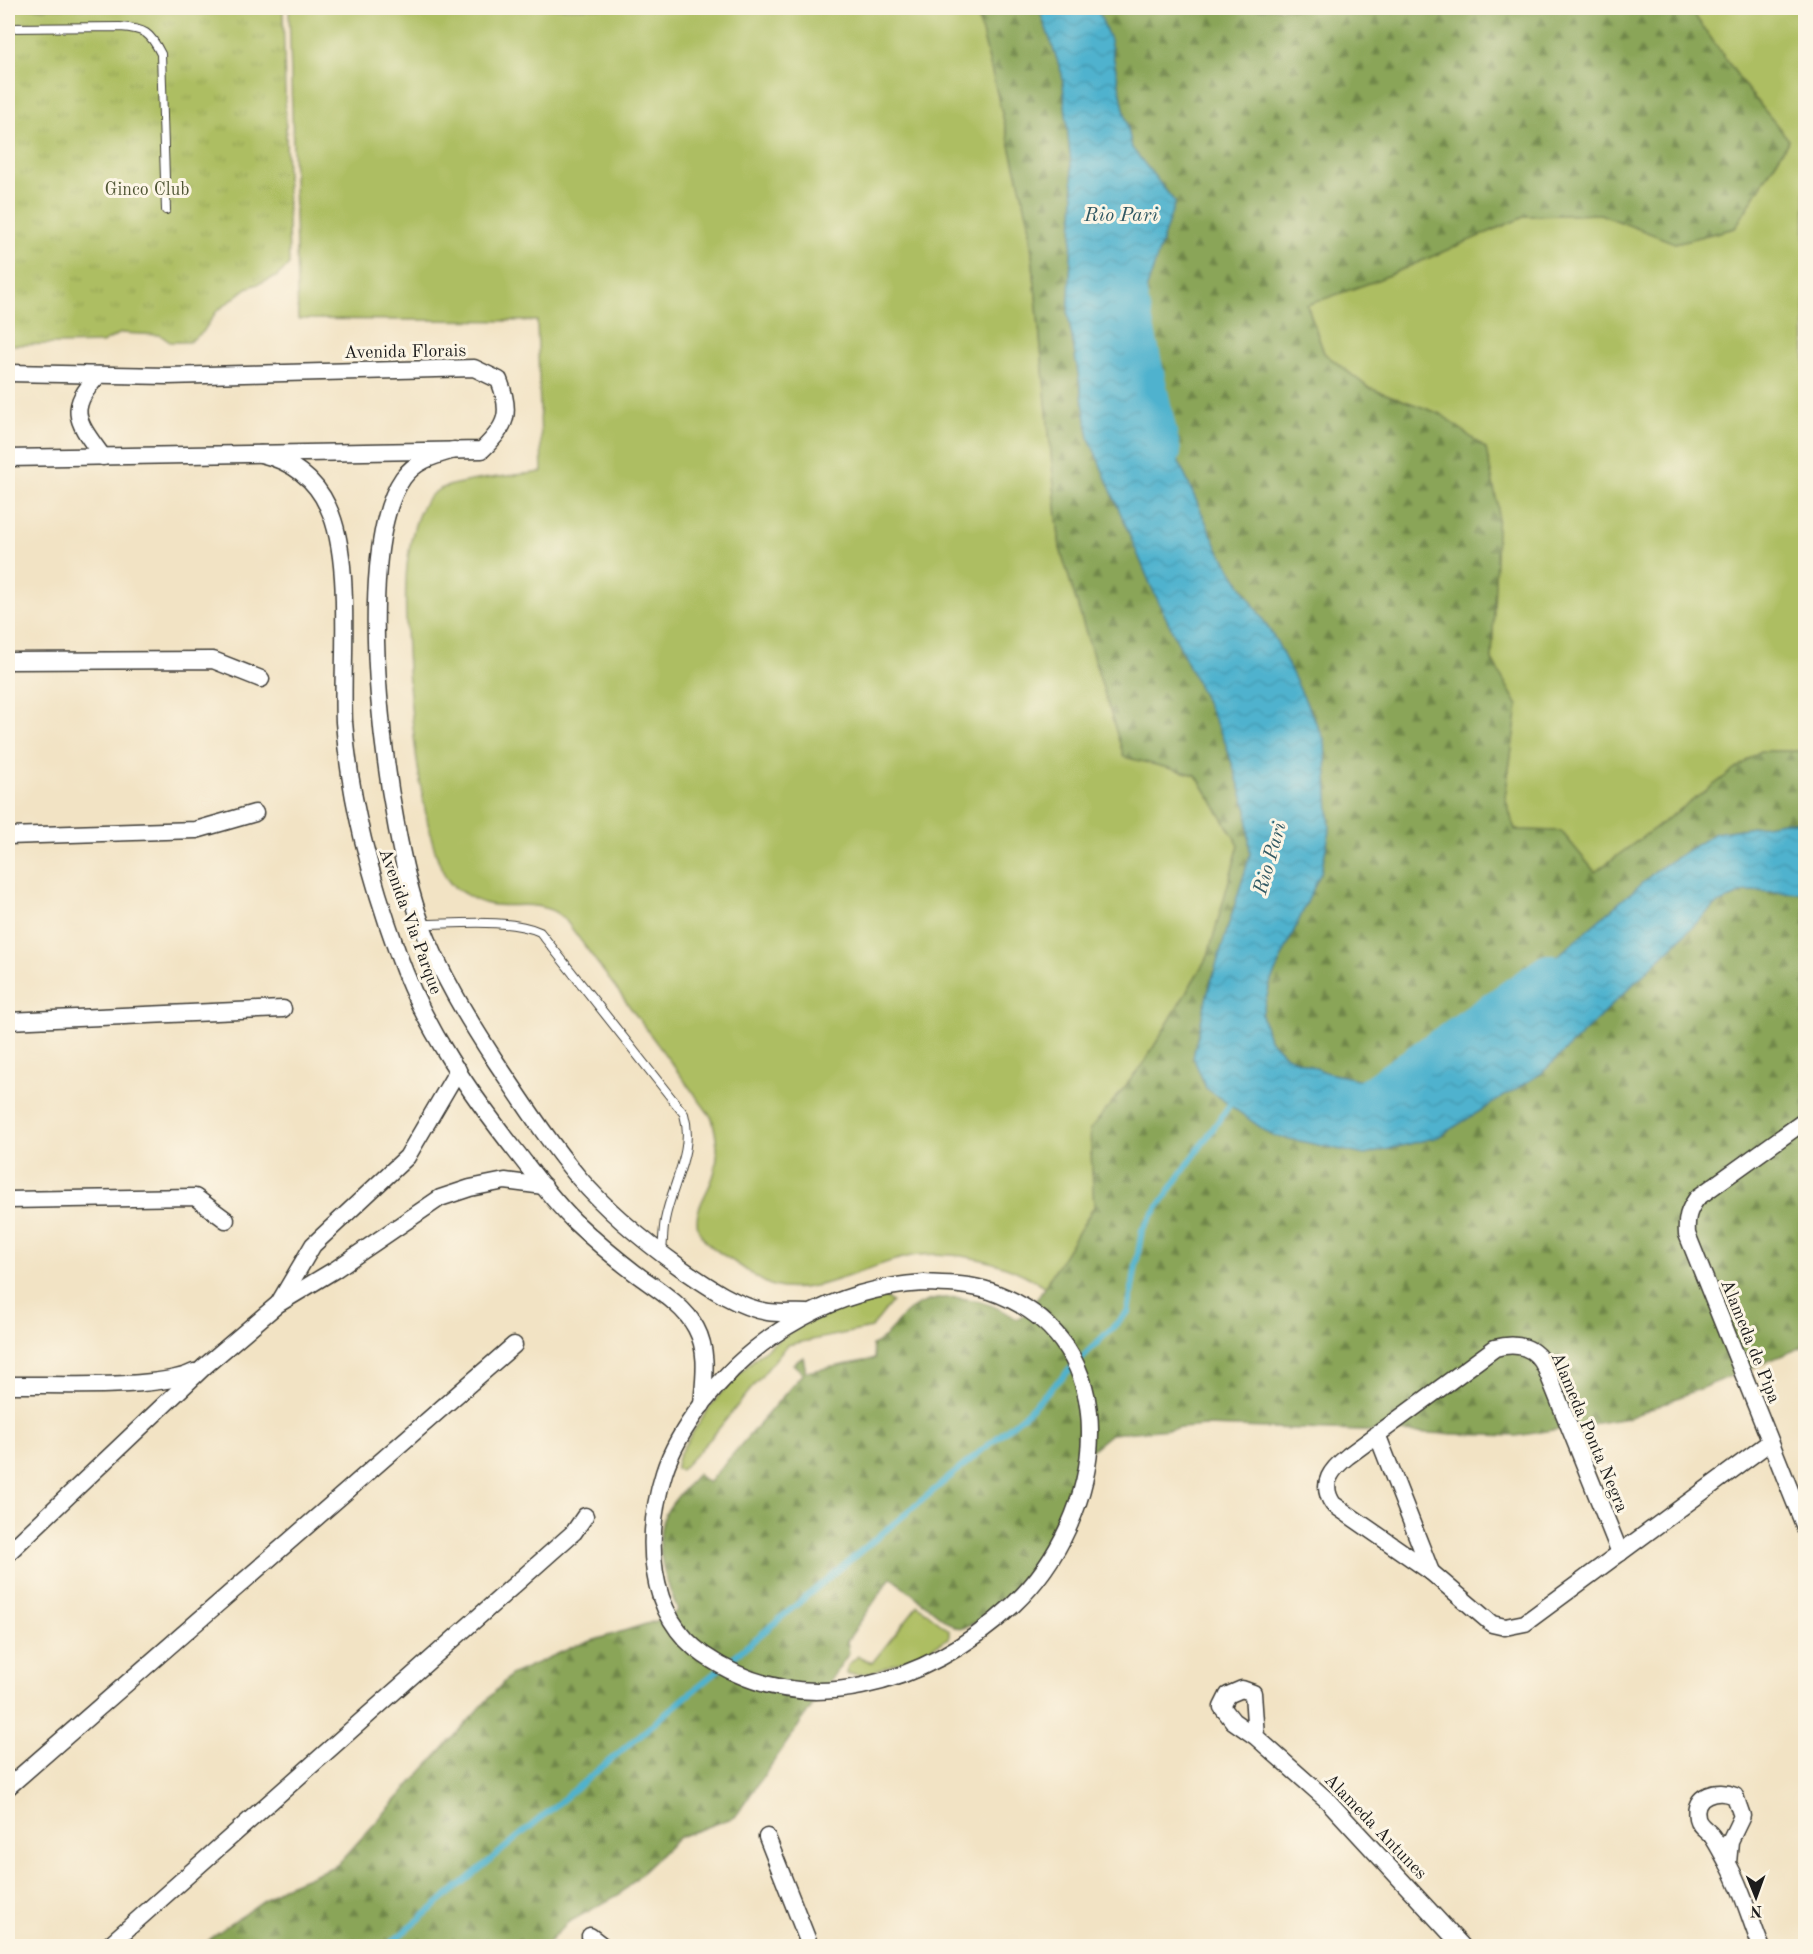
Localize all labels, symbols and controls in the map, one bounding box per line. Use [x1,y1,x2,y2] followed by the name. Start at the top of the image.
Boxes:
[104,181,190,199] park label: Ginco Club
[1083,206,1158,226] water label: Rio Pari
[344,342,467,362] street label: Avenida Florais
[1251,820,1291,898] water label: Rio Pari
[375,846,445,997] street label: Avenida Via Parque
[1717,1277,1783,1406] street label: Alameda de Pipa
[1547,1350,1631,1515] street label: Alameda Ponta Negra
[1321,1771,1430,1883] street label: Alameda Antunes
[1726,1867,1786,1927] north arrow
[1749,1902,1762,1918] text: N

